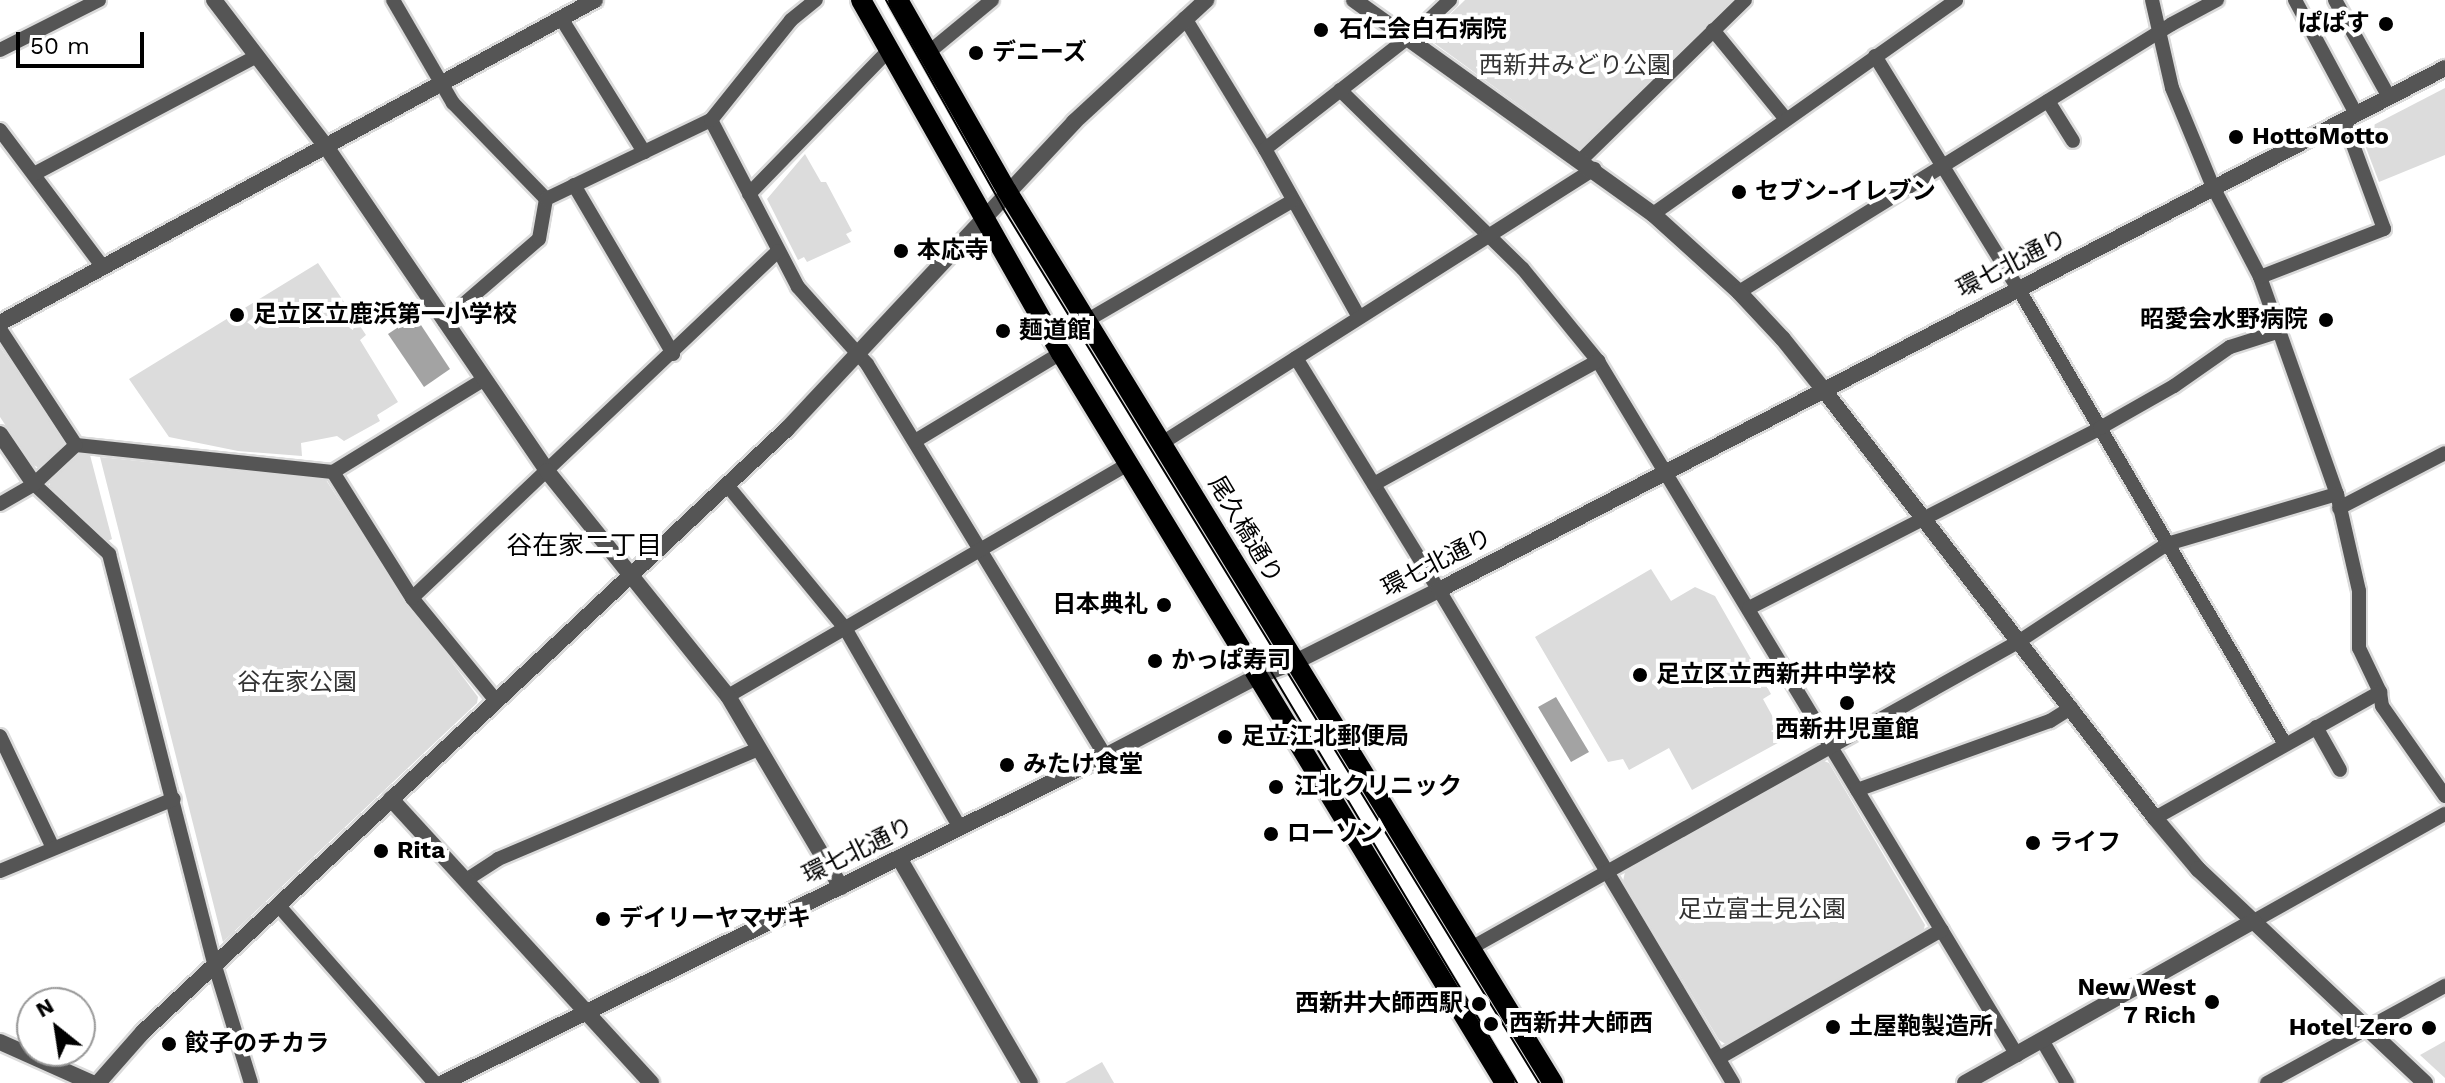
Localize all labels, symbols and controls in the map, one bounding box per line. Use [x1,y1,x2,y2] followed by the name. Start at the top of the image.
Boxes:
[2298,10,2370,38] place label: ぱぱす
[2377,15,2395,33] marker: ぱぱす
[20,16,148,66] scale bar
[1339,16,1507,44] place label: 石仁会白石病院
[1310,19,1332,41] marker: 石仁会白石病院
[30,32,90,60] text: 50 m
[992,39,1088,67] place label: デニーズ
[967,44,985,62] marker: デニーズ
[1479,52,1671,80] park label: 西新井みどり公園
[2252,123,2389,151] place label: HottoMotto
[2227,128,2245,146] marker: HottoMotto
[1755,178,1936,206] place label: セブン-イレブン
[1730,183,1748,201] marker: セブン-イレブン
[1952,224,2072,304] street label: 環七北通り
[917,237,989,265] place label: 本応寺
[892,242,910,260] marker: 本応寺
[253,301,517,329] place label: 足立区立鹿浜第一小学校
[228,306,246,324] marker: 足立区立鹿浜第一小学校
[2140,306,2308,334] place label: 昭愛会水野病院
[2315,309,2337,331] marker: 昭愛会水野病院
[1019,317,1091,345] place label: 麺道館
[994,322,1012,340] marker: 麺道館
[1202,471,1288,589] street label: 尾久橋通り
[1377,523,1497,603] street label: 環七北通り
[506,530,662,562] district label: 谷在家二丁目
[1052,591,1148,619] place label: 日本典礼
[1155,596,1173,614] marker: 日本典礼
[1171,647,1291,675] place label: かっぱ寿司
[1146,652,1164,670] marker: かっぱ寿司
[1656,661,1896,689] place label: 足立区立西新井中学校
[1631,666,1649,684] marker: 足立区立西新井中学校
[237,669,357,697] park label: 谷在家公園
[1838,694,1856,712] marker: 西新井児童館
[1775,716,1919,744] place label: 西新井児童館
[1241,723,1409,751] place label: 足立江北郵便局
[1216,728,1234,746] marker: 足立江北郵便局
[1023,751,1143,779] place label: みたけ食堂
[998,756,1016,774] marker: みたけ食堂
[1294,773,1462,801] place label: 江北クリニック
[1265,776,1287,798] marker: 江北クリニック
[798,812,918,890] street label: 環七北通り
[1287,820,1383,848] place label: ローソン
[1262,825,1280,843] marker: ローソン
[2049,829,2121,857] place label: ライフ
[2024,834,2042,852] marker: ライフ
[397,837,445,865] place label: Rita
[372,842,390,860] marker: Rita
[1678,896,1846,924] park label: 足立富士見公園
[619,905,811,933] place label: デイリーヤマザキ
[594,910,612,928] marker: デイリーヤマザキ
[2076,974,2196,1030] place label: New West 7 Rich
[16,987,96,1067] north arrow
[1295,990,1463,1018] place label: 西新井大師西駅
[31,993,58,1022] text: N
[2203,993,2221,1011] marker: New West 7 Rich
[1470,995,1488,1013] marker: 西新井大師西駅
[1509,1010,1653,1038] place label: 西新井大師西
[1480,1013,1502,1035] marker: 西新井大師西
[1849,1013,1993,1041] place label: 土屋鞄製造所
[2288,1014,2413,1042] place label: Hotel Zero
[1824,1018,1842,1036] marker: 土屋鞄製造所
[2420,1019,2438,1037] marker: Hotel Zero
[185,1030,329,1058] place label: 餃子のチカラ
[160,1035,178,1053] marker: 餃子のチカラ

